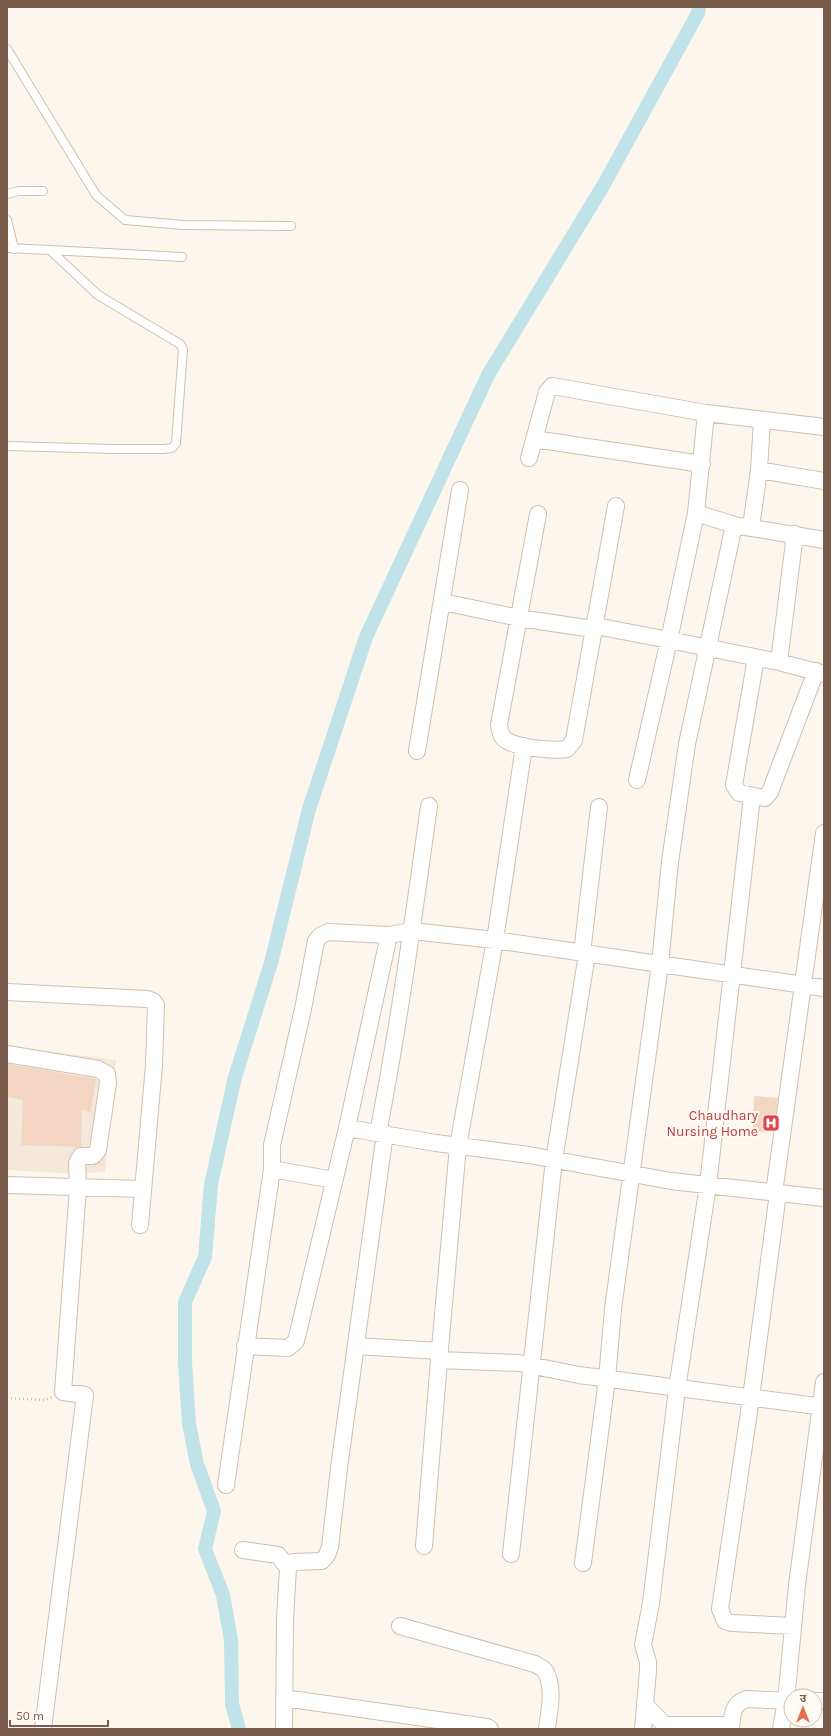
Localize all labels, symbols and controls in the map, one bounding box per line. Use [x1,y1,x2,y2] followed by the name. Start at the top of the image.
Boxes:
[666,1107,758,1140] place label: Chaudhary Nursing Home
[761,1113,781,1133] hospital icon: Chaudhary Nursing Home
[783,1688,823,1728] north arrow
[800,1692,807,1705] text: उ
[10,1702,108,1728] scale bar
[16,1709,44,1723] text: 50 m

